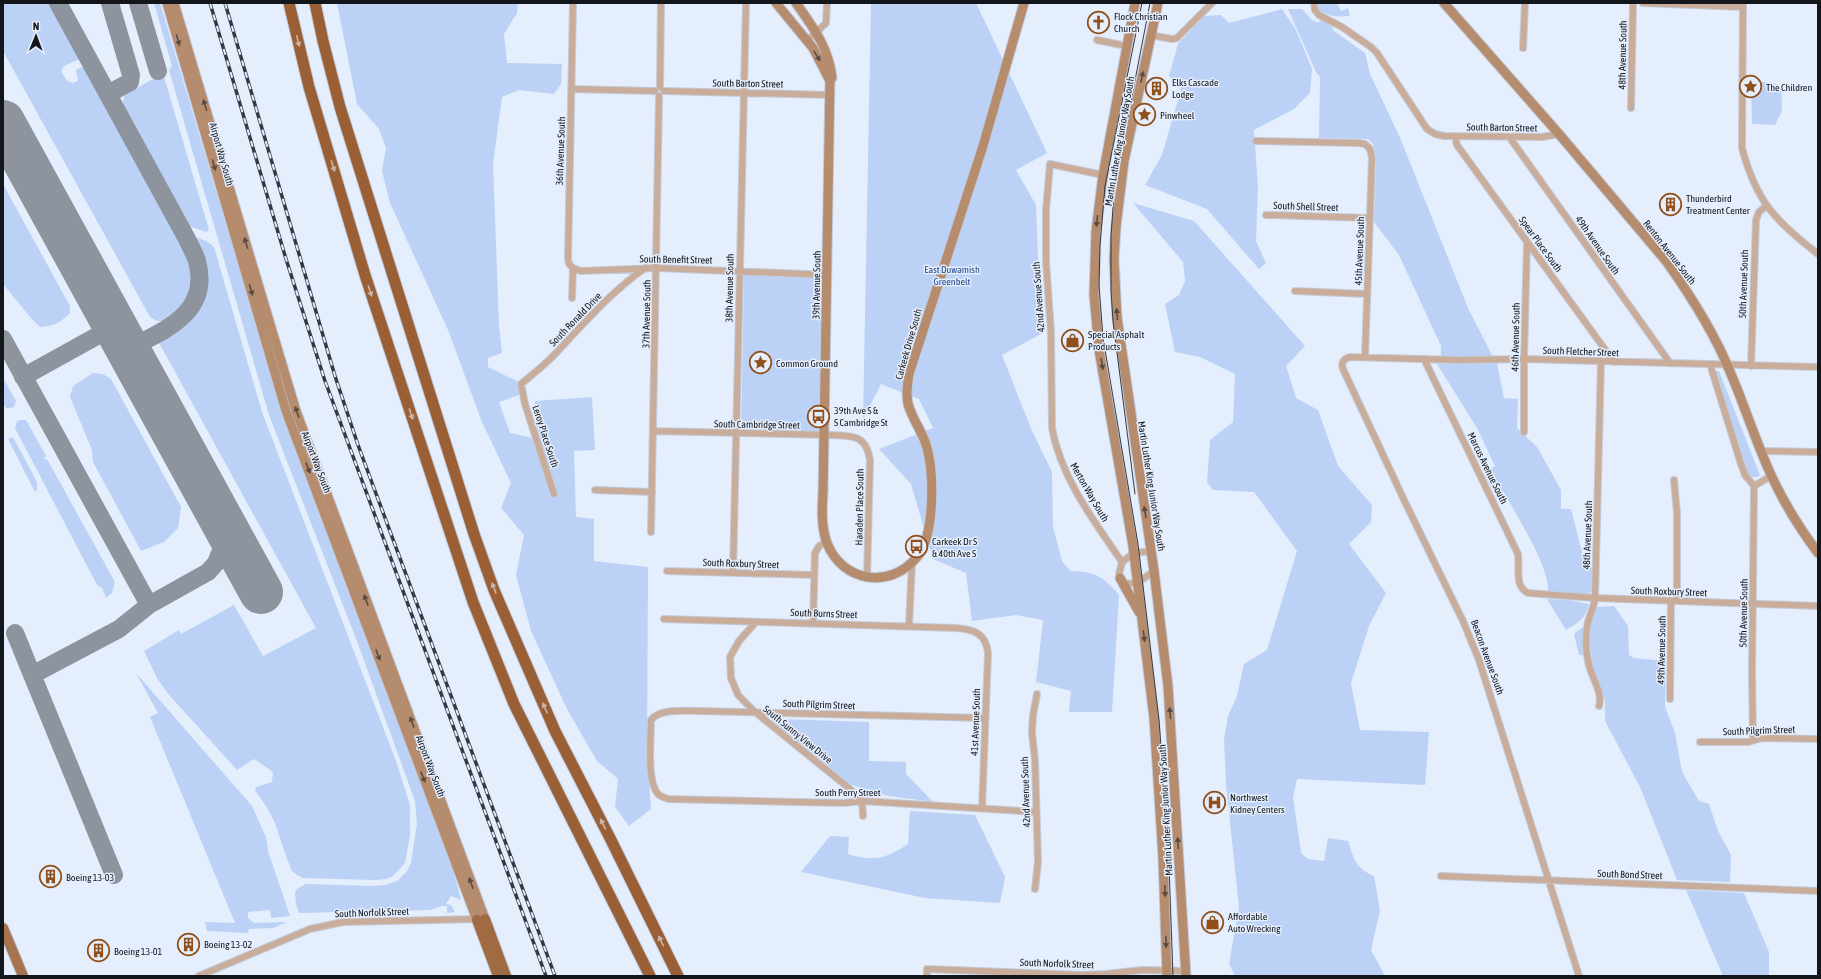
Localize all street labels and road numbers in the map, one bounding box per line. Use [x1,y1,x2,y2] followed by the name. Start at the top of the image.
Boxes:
[1616,20,1629,90] street label: 48th Avenue South
[1103,75,1136,207] street label: Martin Luther King Junior Way South
[713,77,784,90] street label: South Barton Street
[554,116,567,186] street label: 36th Avenue South
[207,121,236,187] street label: Airport Way South
[1467,121,1538,134] street label: South Barton Street
[1273,200,1339,213] street label: South Shell Street
[1517,214,1564,274] street label: Spear Place South
[1573,214,1622,277] street label: 49th Avenue South
[1353,216,1366,286] street label: 45th Avenue South
[1641,218,1698,287] street label: Renton Avenue South
[1737,249,1750,319] street label: 50th Avenue South
[810,250,823,320] street label: 39th Avenue South
[640,253,713,266] street label: South Benefit Street
[723,253,736,323] street label: 38th Avenue South
[1031,261,1046,333] street label: 42nd Avenue South
[640,279,653,349] street label: 37th Avenue South
[547,290,604,348] street label: South Ronald Drive
[1509,302,1522,372] street label: 46th Avenue South
[893,307,924,381] street label: Carkeek Drive South
[1543,345,1619,358] street label: South Fletcher Street
[530,404,561,469] street label: Leroy Place South
[714,418,800,431] street label: South Cambridge Street
[1136,420,1167,552] street label: Martin Luther King Junior Way South
[300,430,333,495] street label: Airport Way South
[1465,431,1510,506] street label: Marcus Avenue South
[1068,461,1111,524] street label: Merton Way South
[853,468,866,545] street label: Haraden Place South
[1581,500,1594,570] street label: 48th Avenue South
[703,557,779,570] street label: South Roxbury Street
[1737,578,1750,648] street label: 50th Avenue South
[1631,585,1707,598] street label: South Roxbury Street
[790,607,858,620] street label: South Burns Street
[1655,615,1668,685] street label: 49th Avenue South
[1469,618,1506,696] street label: Beacon Avenue South
[969,688,982,756] street label: 41st Avenue South
[783,698,855,711] street label: South Pilgrim Street
[761,703,835,766] street label: South Sunny View Drive
[1723,724,1796,737] street label: South Pilgrim Street
[414,734,447,799] street label: Airport Way South
[1157,744,1174,876] street label: Martin Luther King Junior Way South
[1019,756,1032,828] street label: 42nd Avenue South
[815,787,881,798] street label: South Perry Street
[1597,868,1663,881] street label: South Bond Street
[335,906,409,919] street label: South Norfolk Street
[1020,957,1094,970] street label: South Norfolk Street

